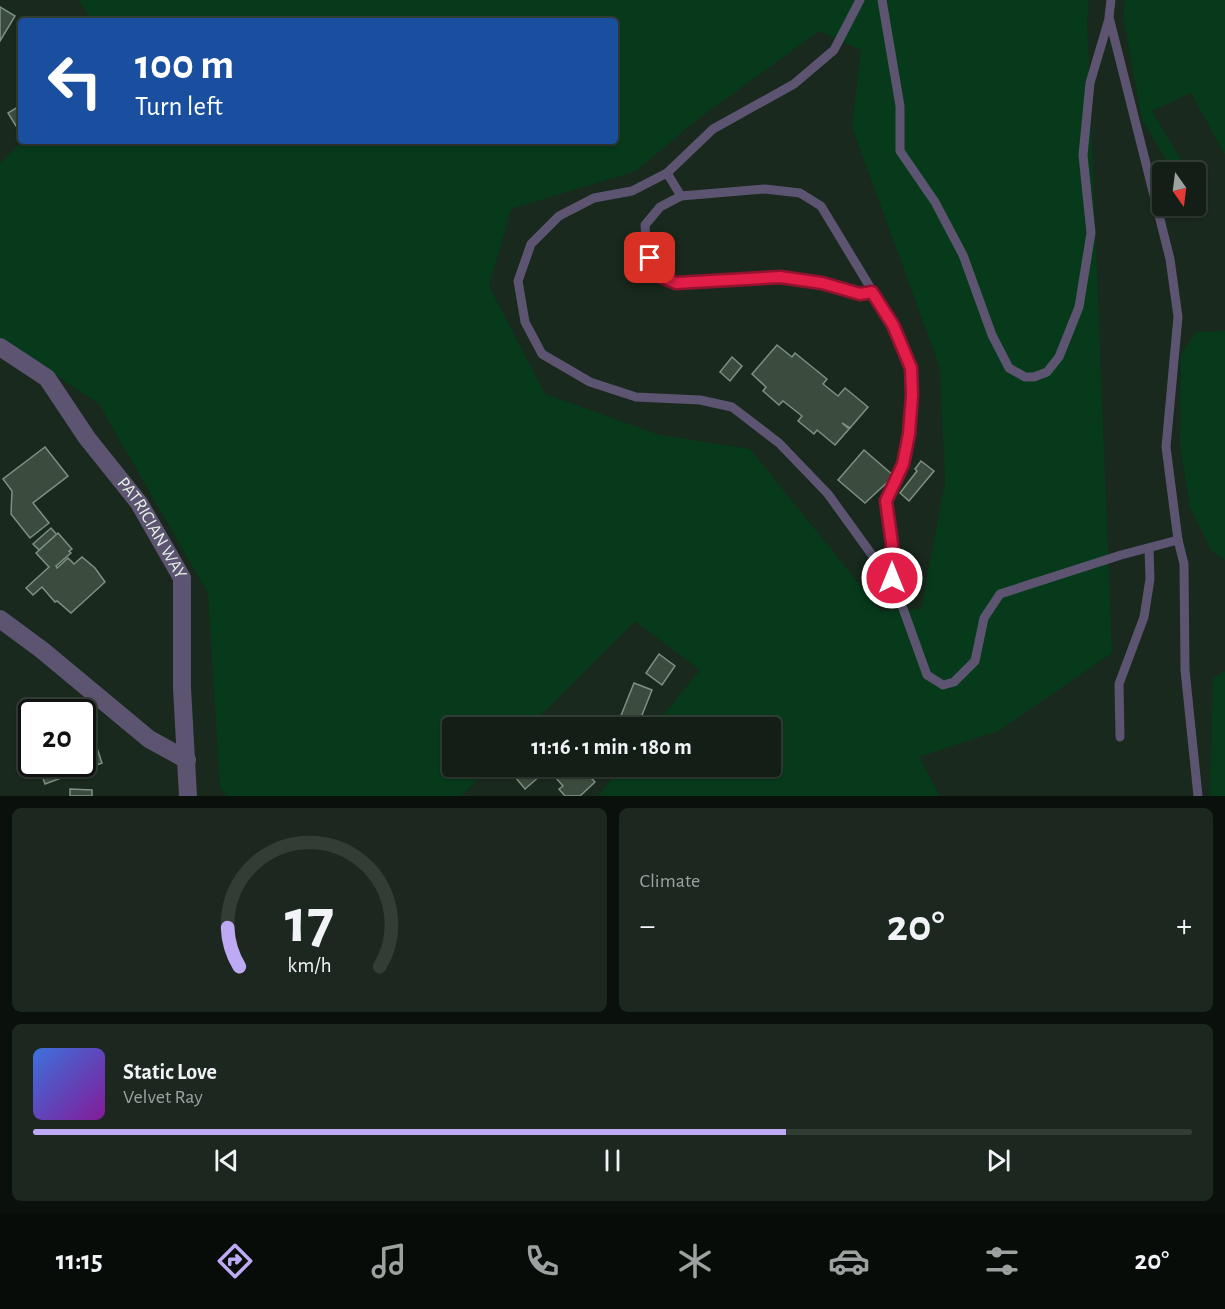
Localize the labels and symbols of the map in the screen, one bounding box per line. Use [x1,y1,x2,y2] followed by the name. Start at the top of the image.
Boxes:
[1152,162,1206,216] north arrow
[624,232,675,283] pin
[113,474,190,583] street label: PATRICIAN WAY
[860,546,924,610] position arrow
[18,699,96,777] speed limit sign: 20

